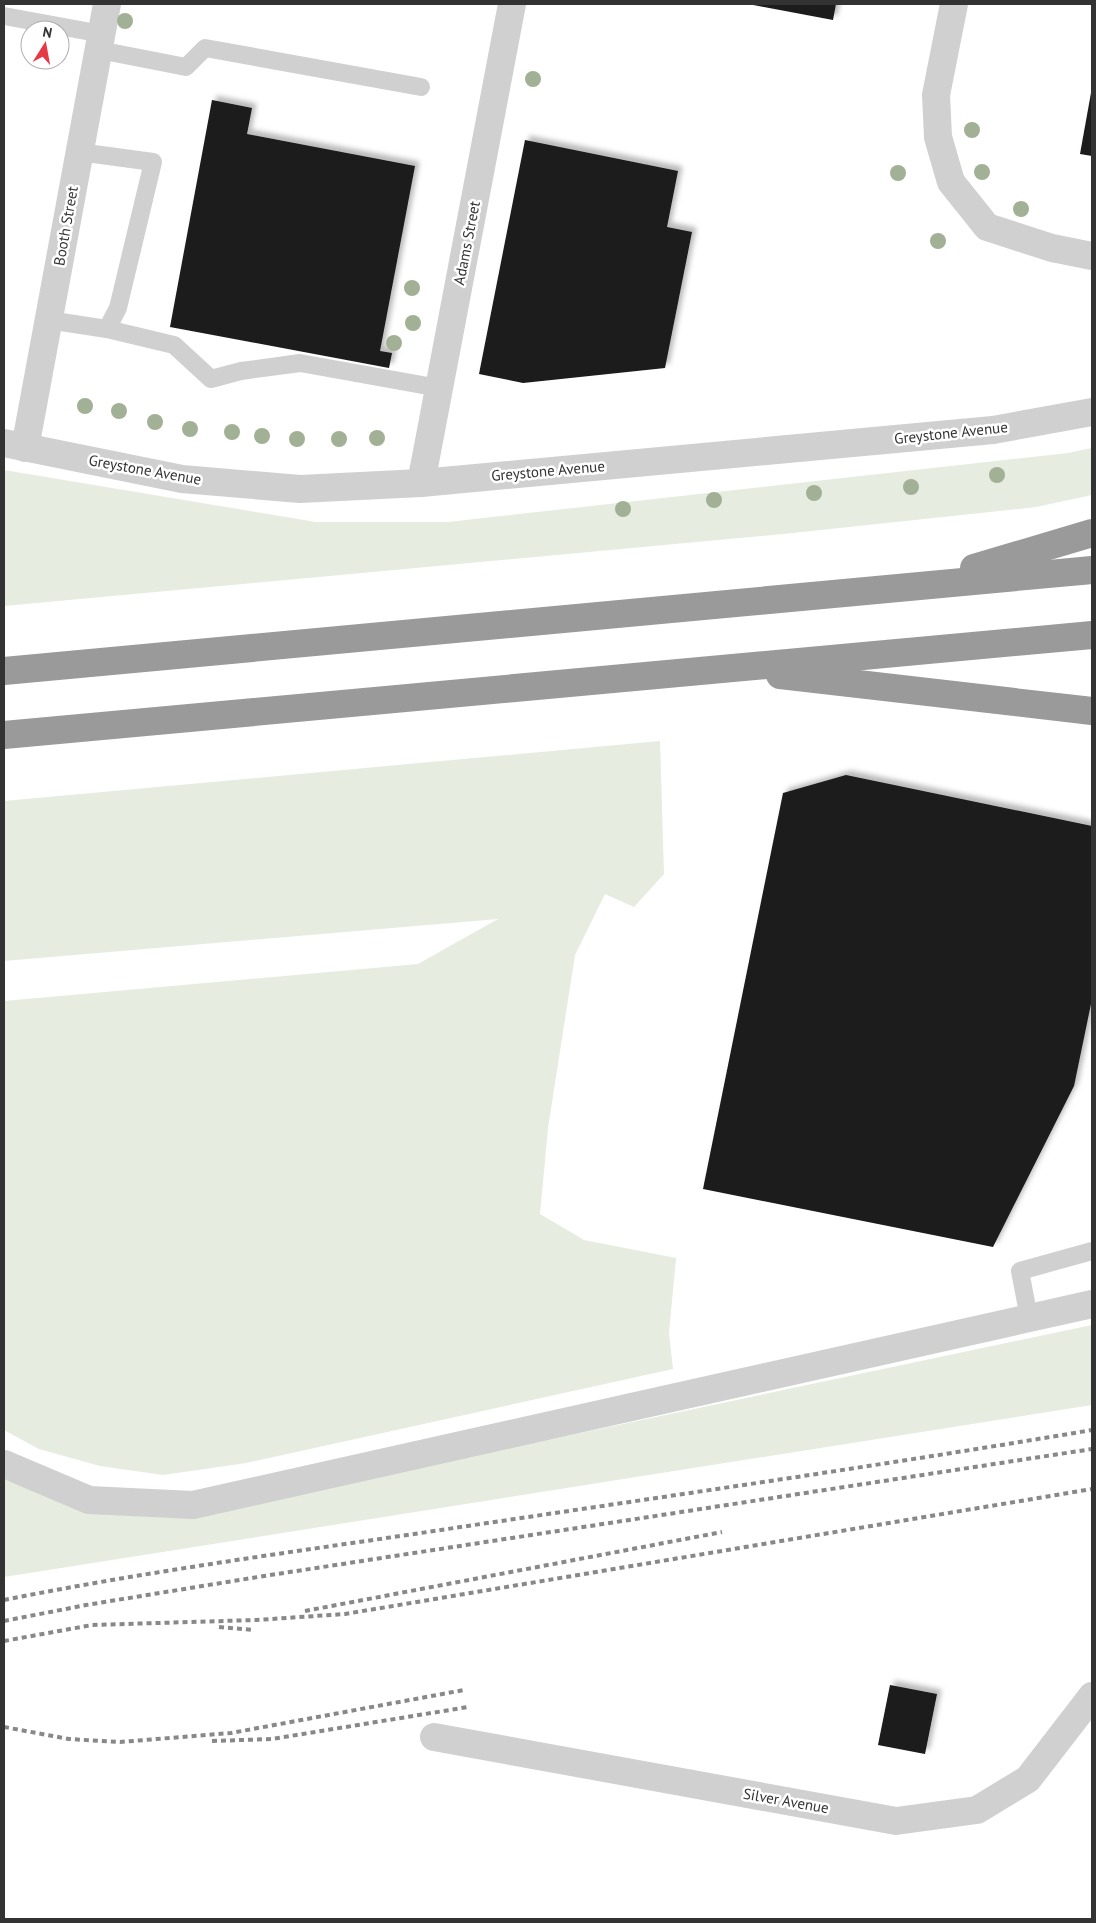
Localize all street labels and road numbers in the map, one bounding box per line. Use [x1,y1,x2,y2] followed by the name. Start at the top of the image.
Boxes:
[49,185,82,267] street label: Booth Street
[449,199,484,286] street label: Adams Street
[893,417,1009,448] street label: Greystone Avenue
[87,450,203,489] street label: Greystone Avenue
[490,456,606,485] street label: Greystone Avenue
[742,1784,830,1817] street label: Silver Avenue

